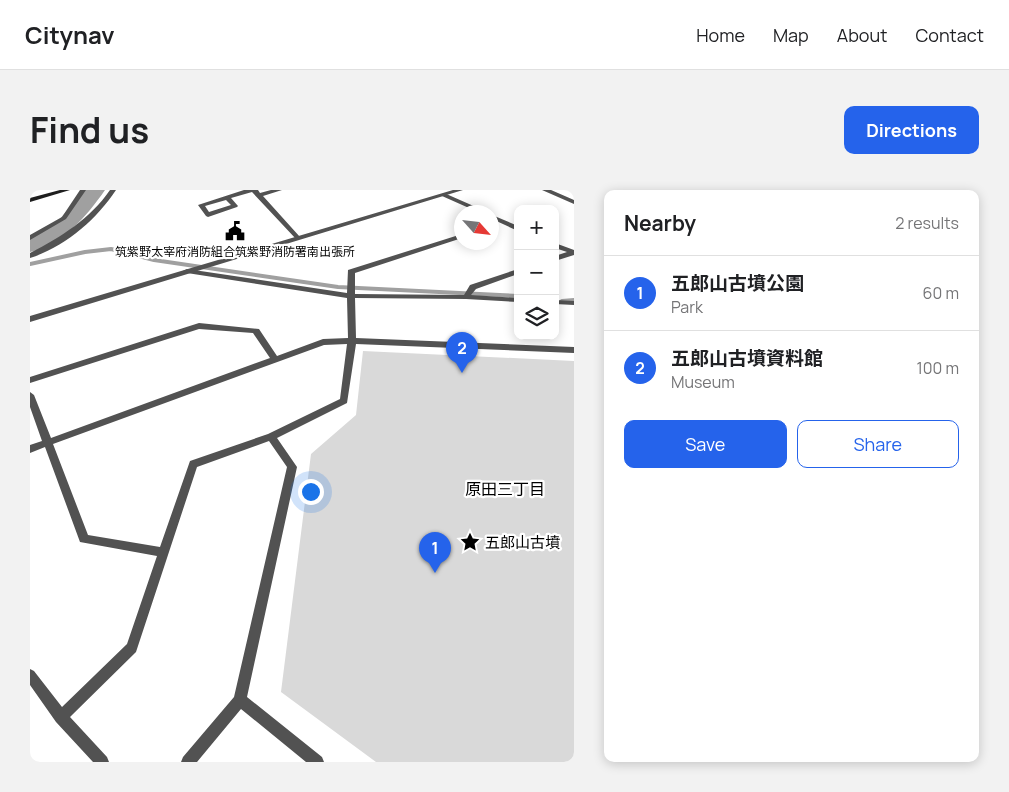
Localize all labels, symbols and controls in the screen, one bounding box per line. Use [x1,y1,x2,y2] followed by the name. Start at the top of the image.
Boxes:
[25,18,115,51] text: Citynav
[696,23,745,47] text: Home
[773,23,809,47] text: Map
[837,23,887,47] text: About
[915,23,984,47] text: Contact
[30,106,149,154] text: Find us
[844,106,979,154] button: Directions
[454,205,499,250] north arrow
[514,205,559,340] map controls
[514,205,559,250] button: +
[624,209,696,237] text: Nearby
[895,212,959,234] text: 2 results
[224,220,246,242] public building icon: 筑紫野太宰府消防組合筑紫野消防署南出張所
[115,243,355,260] place label: 筑紫野太宰府消防組合筑紫野消防署南出張所
[514,250,559,295] button: −
[671,270,804,296] text: 五郎山古墳公園
[636,282,644,304] text: 1
[923,282,959,304] text: 60 m
[514,295,559,340] button: layers
[671,296,703,318] text: Park
[446,332,478,373] pin: 2
[671,345,823,371] text: 五郎山古墳資料館
[635,357,645,379] text: 2
[916,357,959,379] text: 100 m
[671,371,735,393] text: Museum
[624,420,787,468] button: Save
[797,420,959,468] button: Share
[465,478,545,500] district label: 原田三丁目
[298,479,324,505] your location
[459,531,481,553] place icon: 五郎山古墳
[419,532,451,573] pin: 1
[485,532,560,553] place label: 五郎山古墳

